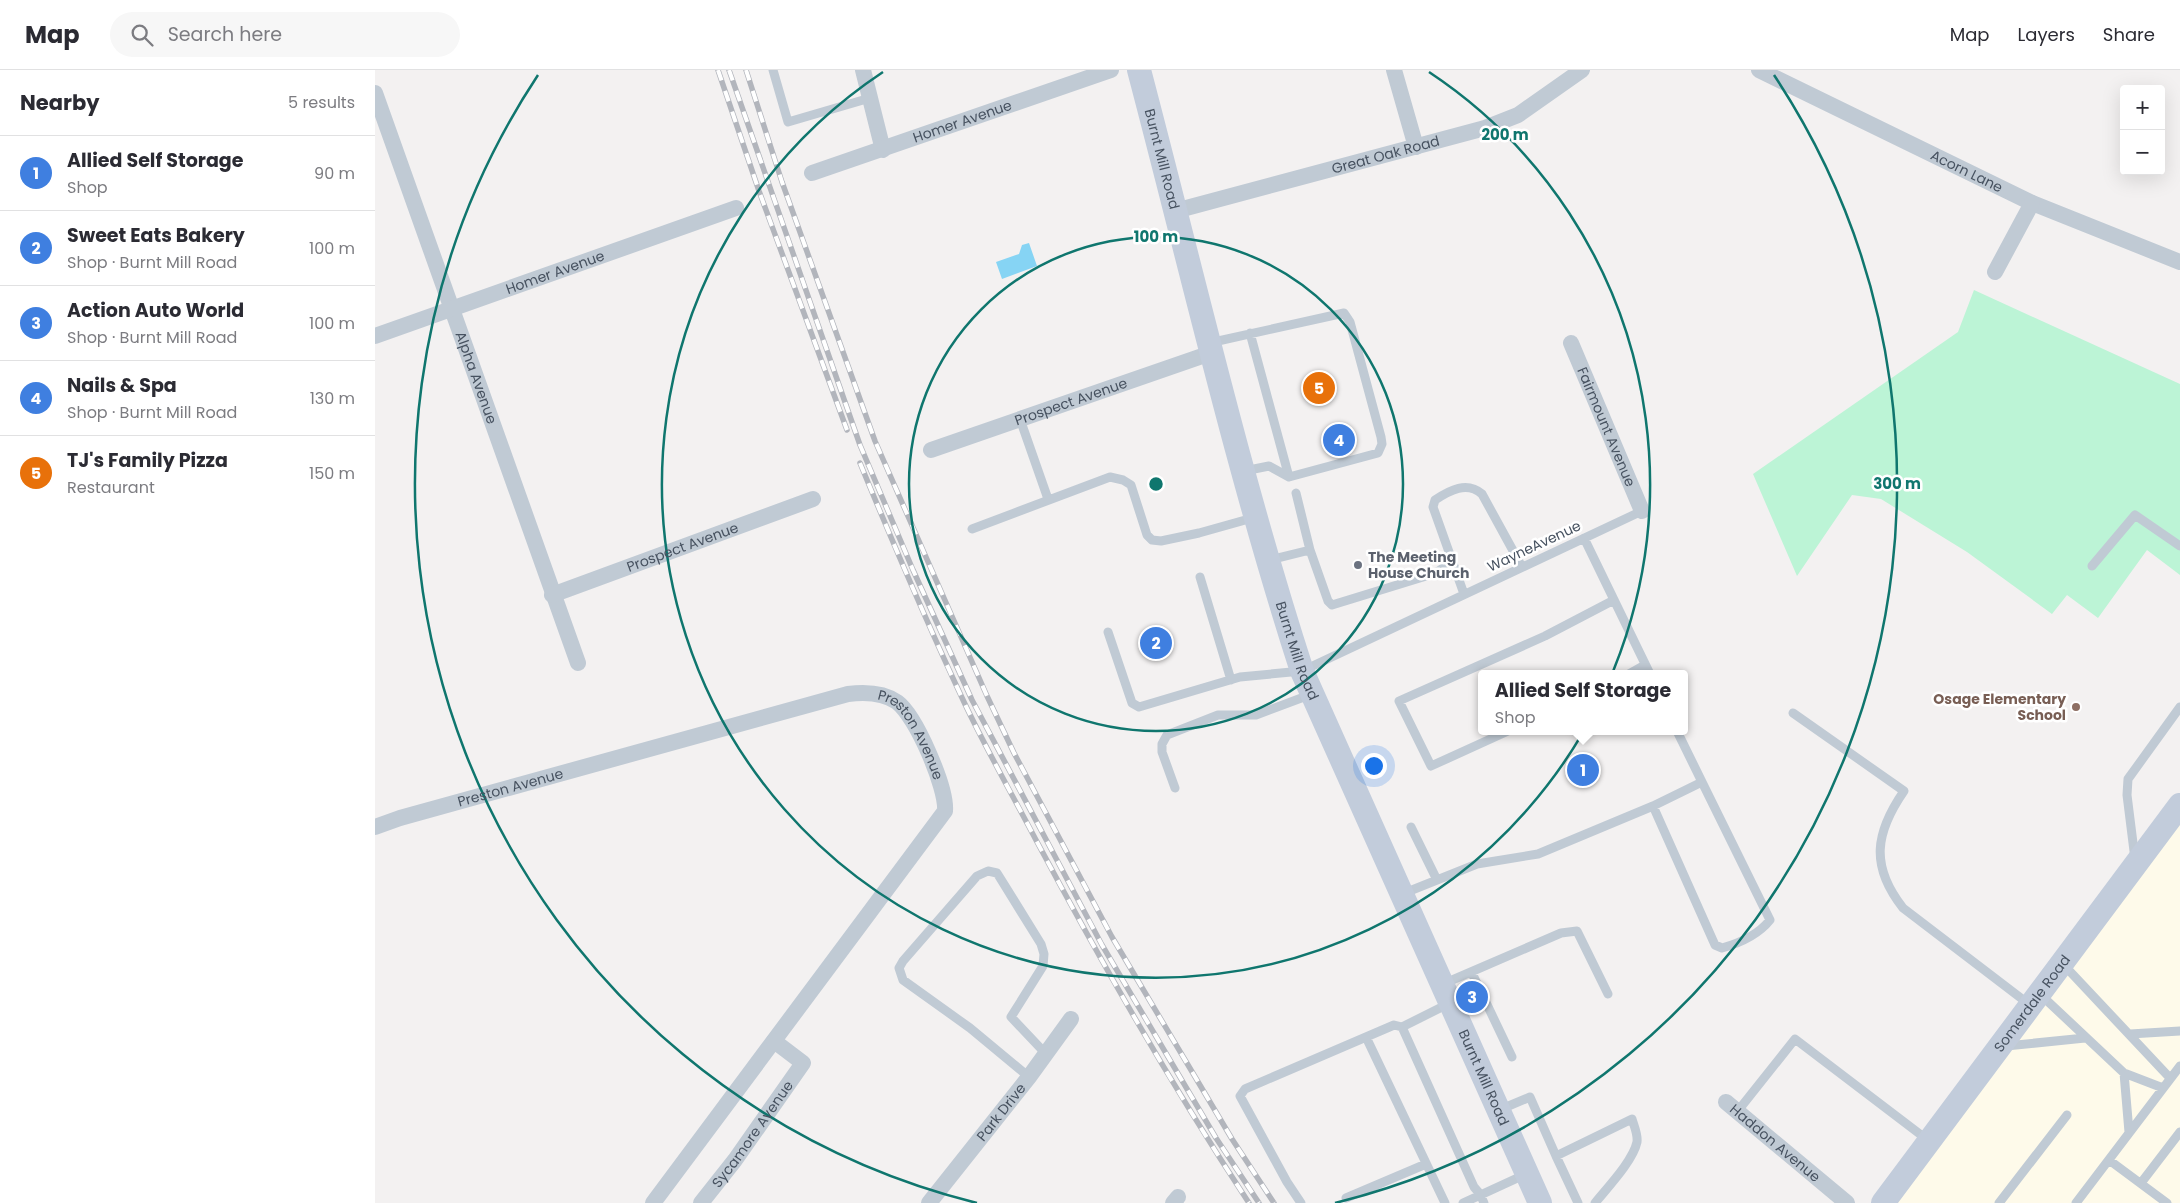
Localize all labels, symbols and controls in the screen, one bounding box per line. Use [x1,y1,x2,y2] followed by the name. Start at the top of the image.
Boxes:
[110,12,460,57] search box
[25,18,80,51] text: Map
[128,21,156,49] icon: search
[168,21,282,48] text: Search here
[1950,22,1990,47] text: Map
[2018,22,2075,47] text: Layers
[2103,22,2155,47] text: Share
[2120,85,2165,175] map controls
[2120,85,2165,130] button: +
[20,88,100,117] text: Nearby
[288,91,355,114] text: 5 results
[910,95,1015,148] street label: Homer Avenue
[1140,107,1185,212] street label: Burnt Mill Road
[1481,124,1529,145] text: 200 m
[2120,130,2165,175] button: −
[1329,131,1442,179] street label: Great Oak Road
[1927,145,2006,197] street label: Acorn Lane
[67,147,243,174] text: Allied Self Storage
[33,162,39,185] text: 1
[314,162,355,185] text: 90 m
[67,176,108,199] text: Shop
[67,222,245,249] text: Sweet Eats Bakery
[1134,226,1178,247] text: 100 m
[31,237,41,260] text: 2
[309,237,355,260] text: 100 m
[503,245,607,299] street label: Homer Avenue
[67,251,237,274] text: Shop · Burnt Mill Road
[67,297,244,324] text: Action Auto World
[31,312,41,335] text: 3
[309,312,355,335] text: 100 m
[67,326,237,349] text: Shop · Burnt Mill Road
[451,328,502,427] street label: Alpha Avenue
[1572,364,1641,490] street label: Fairmount Avenue
[1303,369,1335,407] pin: 5
[67,372,177,399] text: Nails & Spa
[1012,373,1130,430] street label: Prospect Avenue
[31,387,41,410] text: 4
[310,387,355,410] text: 130 m
[67,401,237,424] text: Shop · Burnt Mill Road
[1323,421,1355,459] pin: 4
[67,447,228,474] text: TJ's Family Pizza
[31,462,41,485] text: 5
[309,462,355,485] text: 150 m
[1873,473,1921,494] text: 300 m
[1147,475,1165,493] centre of rings
[67,476,155,499] text: Restaurant
[1484,515,1584,576] street label: WayneAvenue
[624,517,741,577] street label: Prospect Avenue
[1368,547,1469,583] place label: The Meeting House Church
[1352,559,1364,571] marker: The Meeting House Church
[1271,599,1324,703] street label: Burnt Mill Road
[1140,624,1172,662] pin: 2
[1478,670,1688,735] popup
[1495,677,1671,704] text: Allied Self Storage
[876,685,948,783] street label: Preston Avenue
[1933,689,2066,725] place label: Osage Elementary School
[2070,701,2082,713] marker: Osage Elementary School
[1495,706,1535,729] text: Shop
[1567,751,1599,789] pin: 1
[1361,753,1387,779] your location
[455,763,566,812] street label: Preston Avenue
[1989,951,2075,1056] street label: Somerdale Road
[1456,978,1488,1016] pin: 3
[1454,1026,1514,1129] street label: Burnt Mill Road
[707,1076,798,1192] street label: Sycamore Avenue
[972,1079,1031,1145] street label: Park Drive
[1726,1099,1825,1187] street label: Haddon Avenue

